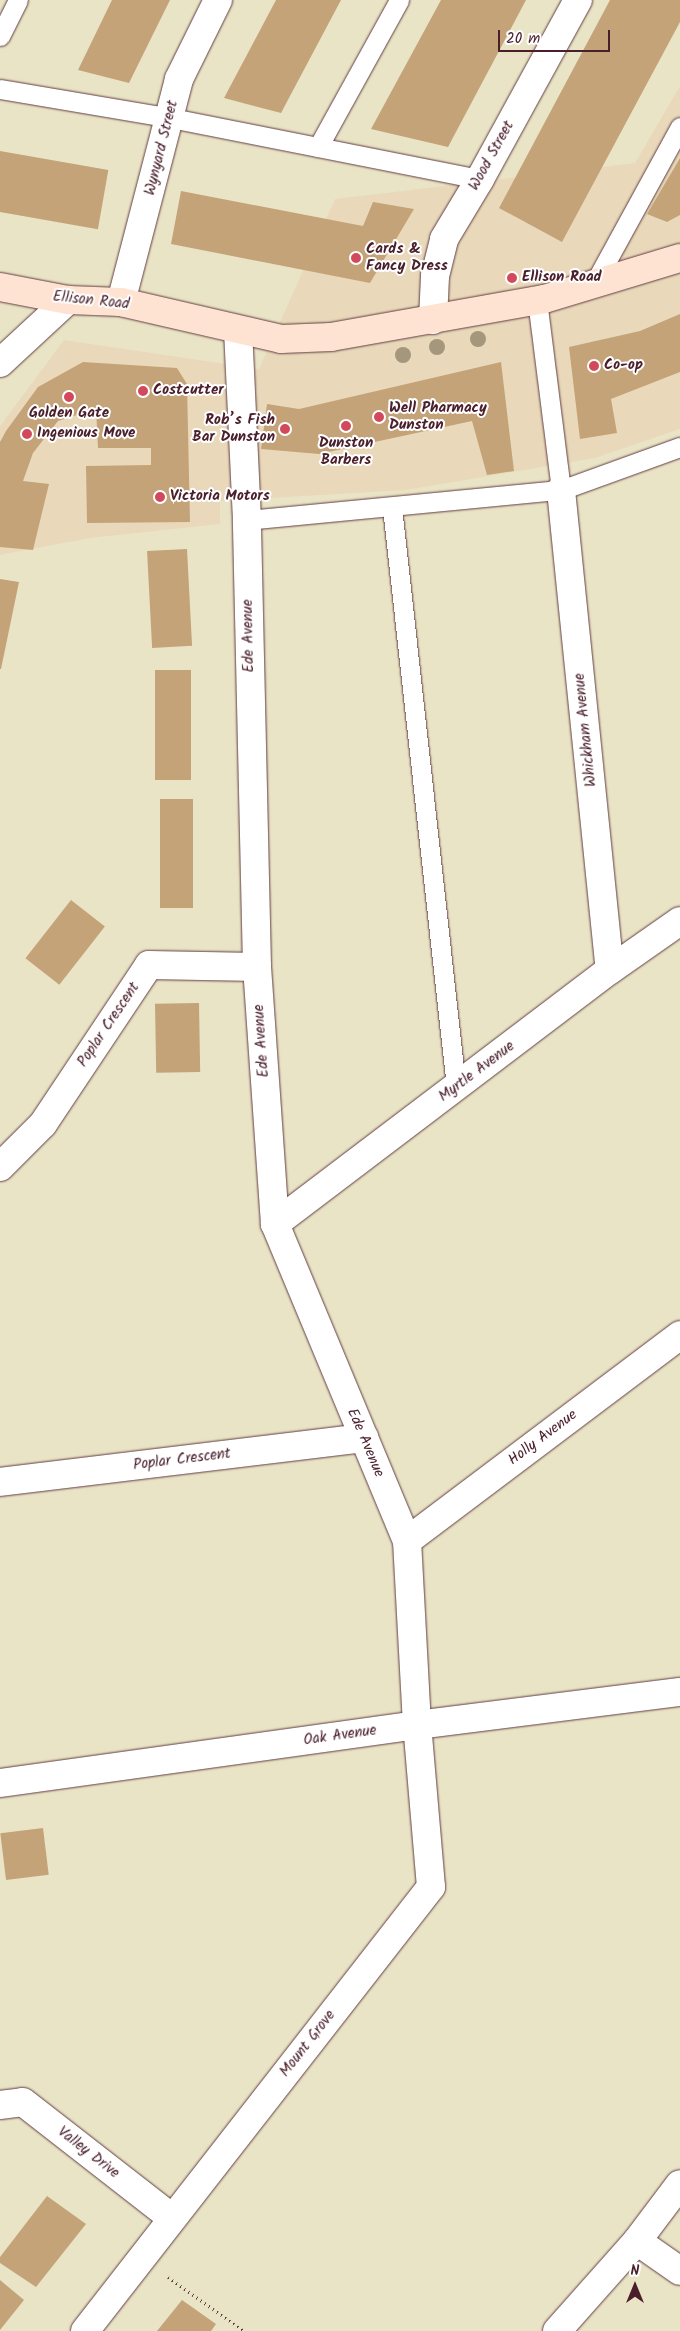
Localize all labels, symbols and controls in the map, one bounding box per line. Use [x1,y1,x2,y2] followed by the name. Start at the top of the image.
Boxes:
[500,20,612,52] scale bar
[506,27,540,51] text: 20 m
[141,99,183,197] street label: Wynyard Street
[465,118,519,194] street label: Wood Street
[366,240,448,275] place label: Cards & Fancy Dress
[350,252,362,264] marker: Cards & Fancy Dress
[522,269,602,287] place label: Ellison Road
[506,272,518,284] marker: Ellison Road
[52,288,130,314] street label: Ellison Road
[604,357,643,375] place label: Co-op
[588,360,600,372] marker: Co-op
[153,382,224,400] place label: Costcutter
[137,385,149,397] marker: Costcutter
[63,391,75,403] marker: Golden Gate
[389,399,487,434] place label: Well Pharmacy Dunston
[29,405,109,423] place label: Golden Gate
[192,411,275,446] place label: Rob’s Fish Bar Dunston
[373,411,385,423] marker: Well Pharmacy Dunston
[340,420,352,432] marker: Dunston Barbers
[279,423,291,435] marker: Rob’s Fish Bar Dunston
[37,425,135,443] place label: Ingenious Move
[21,428,33,440] marker: Ingenious Move
[319,434,373,469] place label: Dunston Barbers
[170,488,270,506] place label: Victoria Motors
[154,491,166,503] marker: Victoria Motors
[239,599,259,673] street label: Ede Avenue
[571,672,601,788] street label: Whickham Avenue
[74,979,144,1071] street label: Poplar Crescent
[250,1004,274,1078] street label: Ede Avenue
[436,1038,518,1106] street label: Myrtle Avenue
[342,1406,388,1480] street label: Ede Avenue
[505,1406,581,1470] street label: Holly Avenue
[132,1445,232,1475] street label: Poplar Crescent
[302,1722,378,1750] street label: Oak Avenue
[276,2007,340,2081] street label: Mount Grove
[54,2123,122,2183] street label: Valley Drive
[631,2260,639,2282] text: N
[610,2261,660,2311] north arrow

